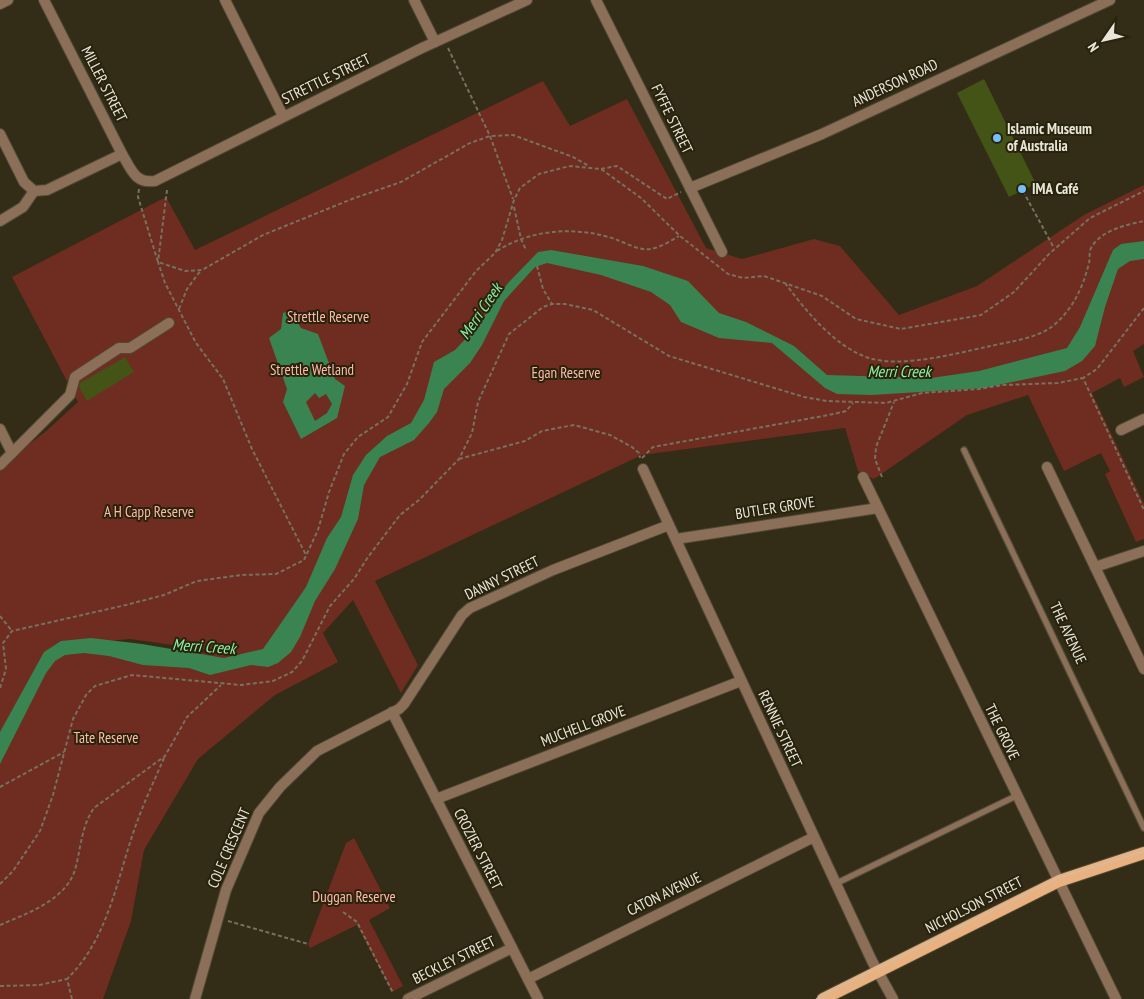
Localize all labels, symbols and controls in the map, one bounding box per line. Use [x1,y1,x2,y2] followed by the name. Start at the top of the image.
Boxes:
[1079,15,1129,65] north arrow
[1084,39,1103,55] text: N
[77,43,132,125] street label: MILLER STREET
[278,49,373,108] street label: STRETTLE STREET
[849,54,941,111] street label: ANDERSON ROAD
[647,81,698,157] street label: FYFFE STREET
[1007,119,1092,155] place label: Islamic Museum of Australia
[991,132,1003,144] marker: Islamic Museum of Australia
[1032,179,1079,198] place label: IMA Café
[1016,183,1028,195] marker: IMA Café
[454,278,507,343] water label: Merri Creek
[287,307,369,326] park label: Strettle Reserve
[270,360,354,379] park label: Strettle Wetland
[867,361,932,381] water label: Merri Creek
[532,363,600,382] park label: Egan Reserve
[734,492,816,523] street label: BUTLER GROVE
[104,502,194,521] park label: A H Capp Reserve
[461,551,542,604] street label: DANNY STREET
[1046,599,1091,667] street label: THE AVENUE
[172,634,238,658] water label: Merri Creek
[754,687,807,771] street label: RENNIE STREET
[538,701,628,750] street label: MUCHELL GROVE
[981,701,1024,763] street label: THE GROVE
[73,728,139,747] park label: Tate Reserve
[203,804,254,891] street label: COLE CRESCENT
[450,805,507,893] street label: CROZIER STREET
[624,867,704,920] street label: CATON AVENUE
[922,872,1026,937] street label: NICHOLSON STREET
[312,887,396,906] park label: Duggan Reserve
[409,931,499,988] street label: BECKLEY STREET

